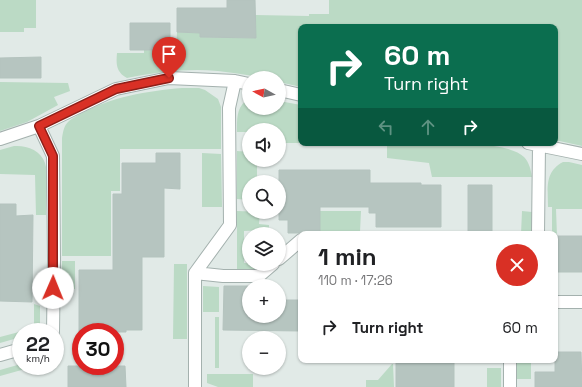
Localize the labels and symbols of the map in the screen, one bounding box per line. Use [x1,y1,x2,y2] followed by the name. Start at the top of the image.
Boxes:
[152,37,186,78] pin
[242,71,286,115] north arrow
[32,267,74,309] position arrow
[72,323,124,375] speed limit sign: 30

